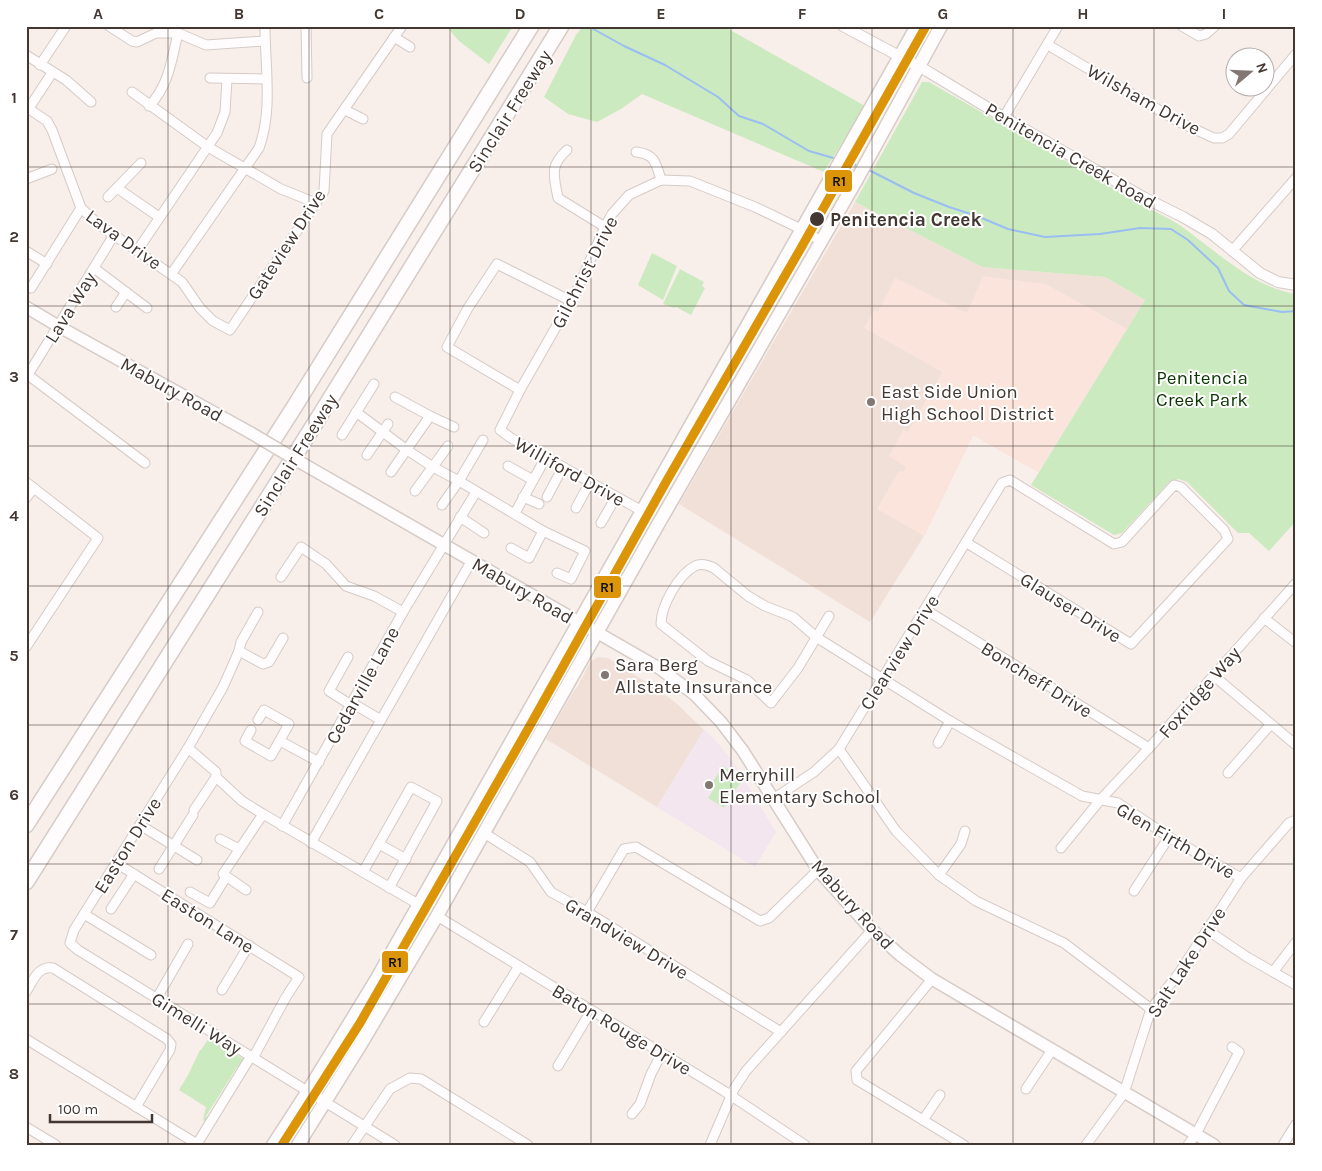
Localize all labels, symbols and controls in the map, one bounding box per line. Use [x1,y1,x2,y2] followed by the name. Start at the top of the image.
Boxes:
[93,4,103,23] text: A
[234,4,244,23] text: B
[374,4,384,23] text: C
[515,4,526,23] text: D
[656,4,666,23] text: E
[798,4,807,23] text: F
[938,4,948,23] text: G
[1077,4,1089,23] text: H
[1222,4,1226,23] text: I
[463,46,557,177] street label: Sinclair Freeway
[1224,48,1274,98] north arrow
[1083,60,1204,140] street label: Wilsham Drive
[1252,60,1271,75] text: N
[11,88,17,107] text: 1
[981,98,1160,214] street label: Penitencia Creek Road
[824,169,853,193] line badge: R1
[832,173,846,190] text: R1
[243,185,331,304] street label: Gateview Drive
[81,205,166,275] street label: Lava Drive
[830,209,982,231] place label: Penitencia Creek
[808,210,826,228] marker: Penitencia Creek
[547,213,623,332] street label: Gilchrist Drive
[9,227,19,246] text: 2
[40,268,101,347] street label: Lava Way
[117,353,226,427] street label: Mabury Road
[9,367,19,386] text: 3
[1156,367,1248,411] park label: Penitencia Creek Park
[881,381,1054,425] place label: East Side Union High School District
[249,390,343,521] street label: Sinclair Freeway
[865,396,877,408] marker: East Side Union High School District
[510,432,629,511] street label: Williford Drive
[9,506,19,525] text: 4
[468,553,577,629] street label: Mabury Road
[1016,568,1125,648] street label: Glauser Drive
[593,575,622,599] line badge: R1
[600,579,614,596] text: R1
[856,591,944,714] street label: Clearview Drive
[322,623,404,748] street label: Cedarville Lane
[977,637,1096,723] street label: Boncheff Drive
[1154,642,1246,743] street label: Foxridge Way
[9,646,19,665] text: 5
[615,654,772,698] place label: Sara Berg Allstate Insurance
[599,669,611,681] marker: Sara Berg Allstate Insurance
[719,764,880,808] place label: Merryhill Elementary School
[703,779,715,791] marker: Merryhill Elementary School
[9,785,19,804] text: 6
[90,793,166,898] street label: Easton Drive
[1112,798,1239,884] street label: Glen Firth Drive
[806,855,898,954] street label: Mabury Road
[157,884,258,958] street label: Easton Lane
[561,893,692,984] street label: Grandview Drive
[1143,903,1231,1022] street label: Salt Lake Drive
[10,925,18,944] text: 7
[381,950,409,974] line badge: R1
[388,954,402,971] text: R1
[548,980,695,1080] street label: Baton Rouge Drive
[147,988,246,1060] street label: Gimelli Way
[9,1064,19,1083] text: 8
[50,1091,152,1123] scale bar
[58,1100,98,1118] text: 100 m

